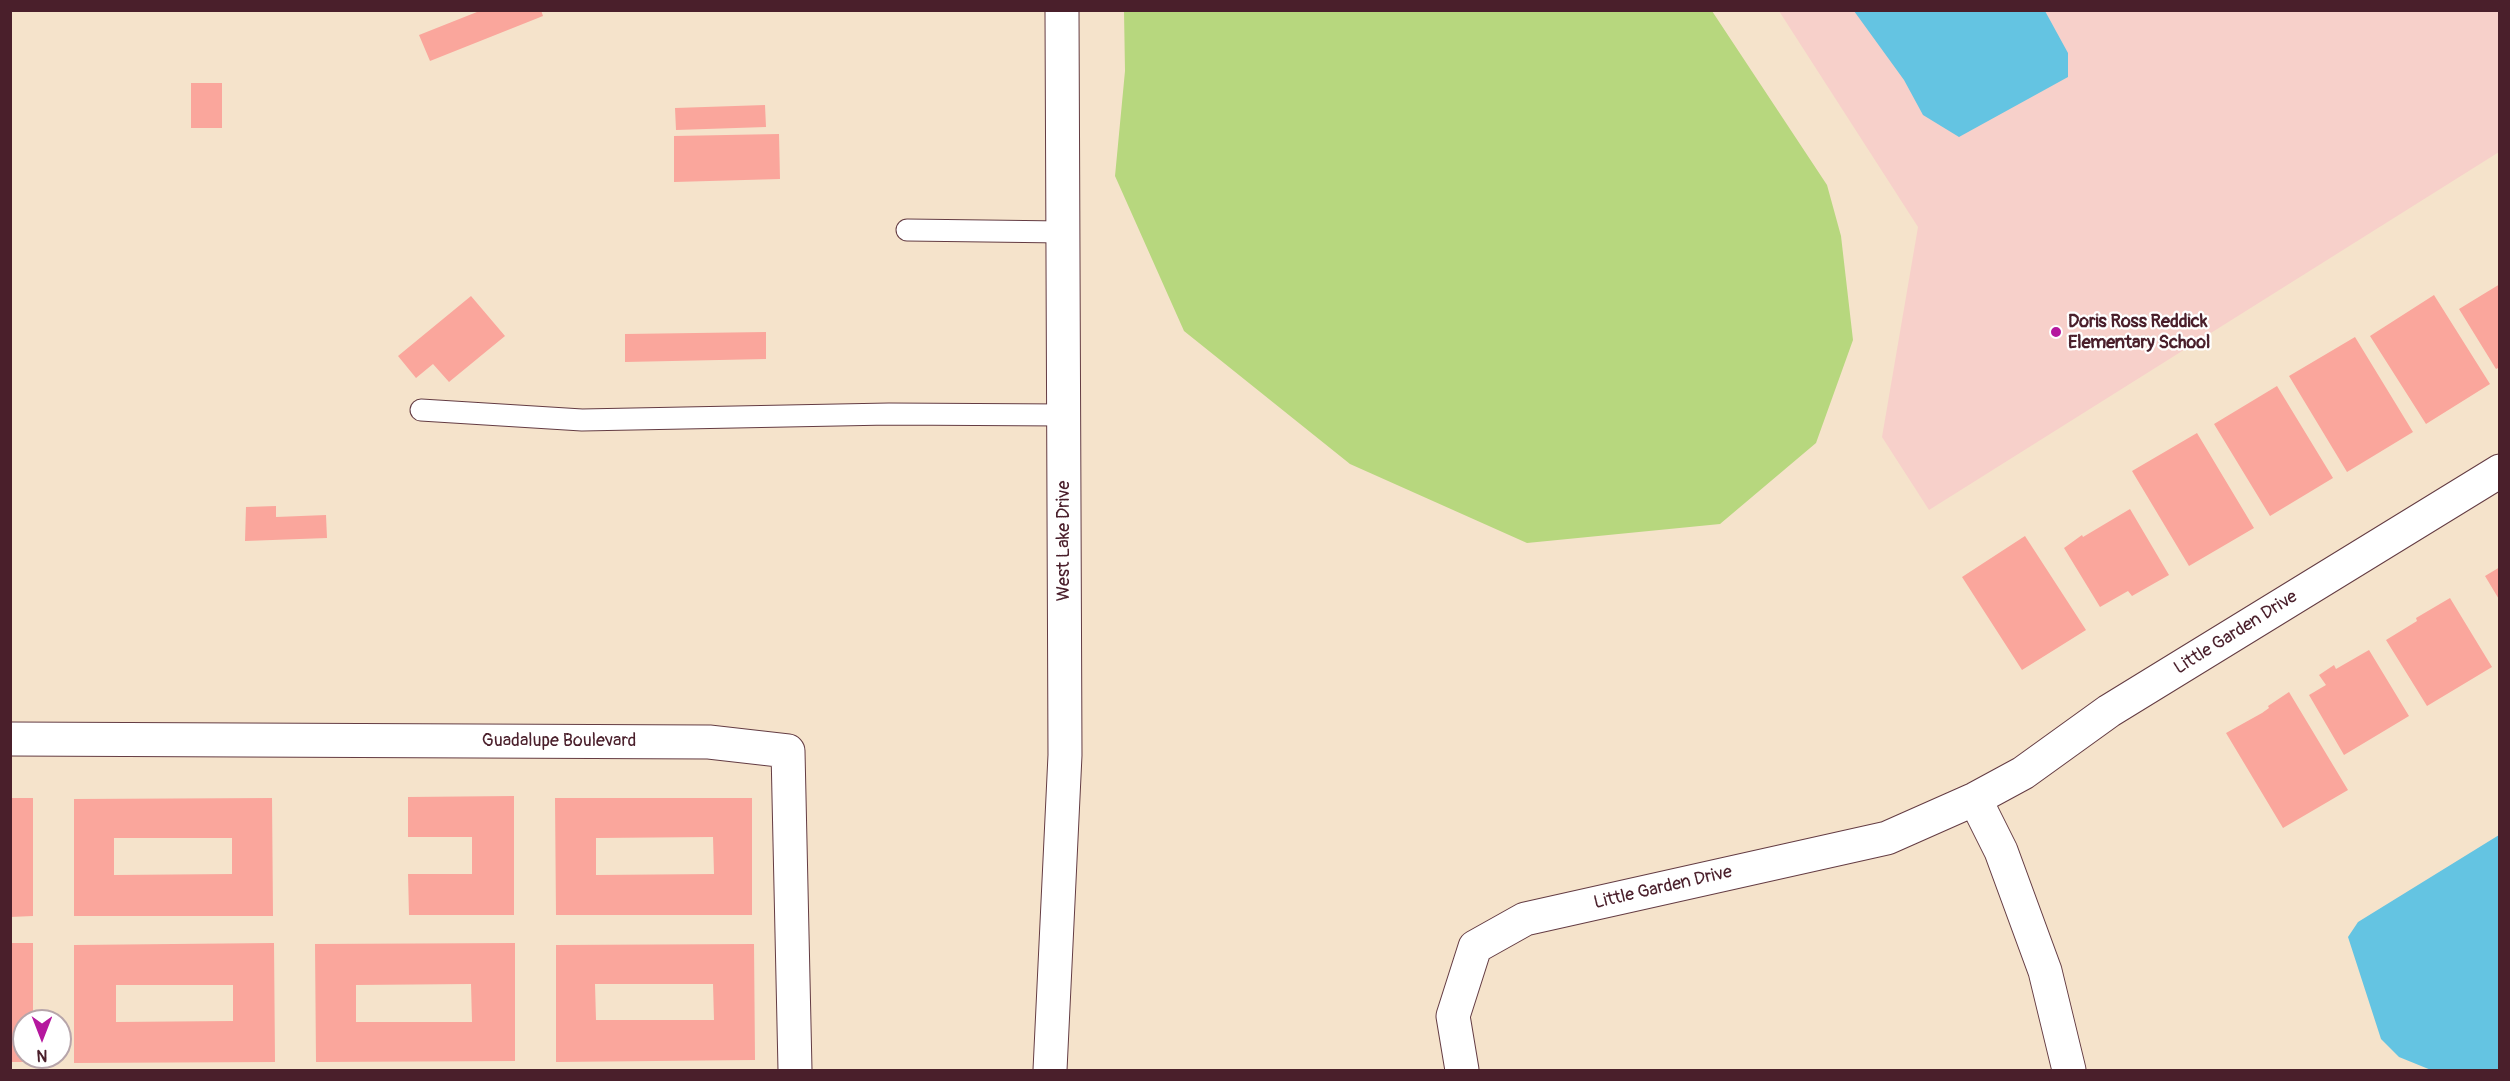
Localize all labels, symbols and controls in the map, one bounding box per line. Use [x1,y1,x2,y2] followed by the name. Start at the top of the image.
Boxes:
[2068,311,2210,354] place label: Doris Ross Reddick Elementary School
[2049,325,2063,339] marker: Doris Ross Reddick Elementary School
[1053,481,1075,601] street label: West Lake Drive
[2170,586,2302,680] street label: Little Garden Drive
[482,730,636,752] street label: Guadalupe Boulevard
[1592,862,1734,914] street label: Little Garden Drive
[12,1009,72,1069] north arrow
[37,1045,47,1065] text: N

